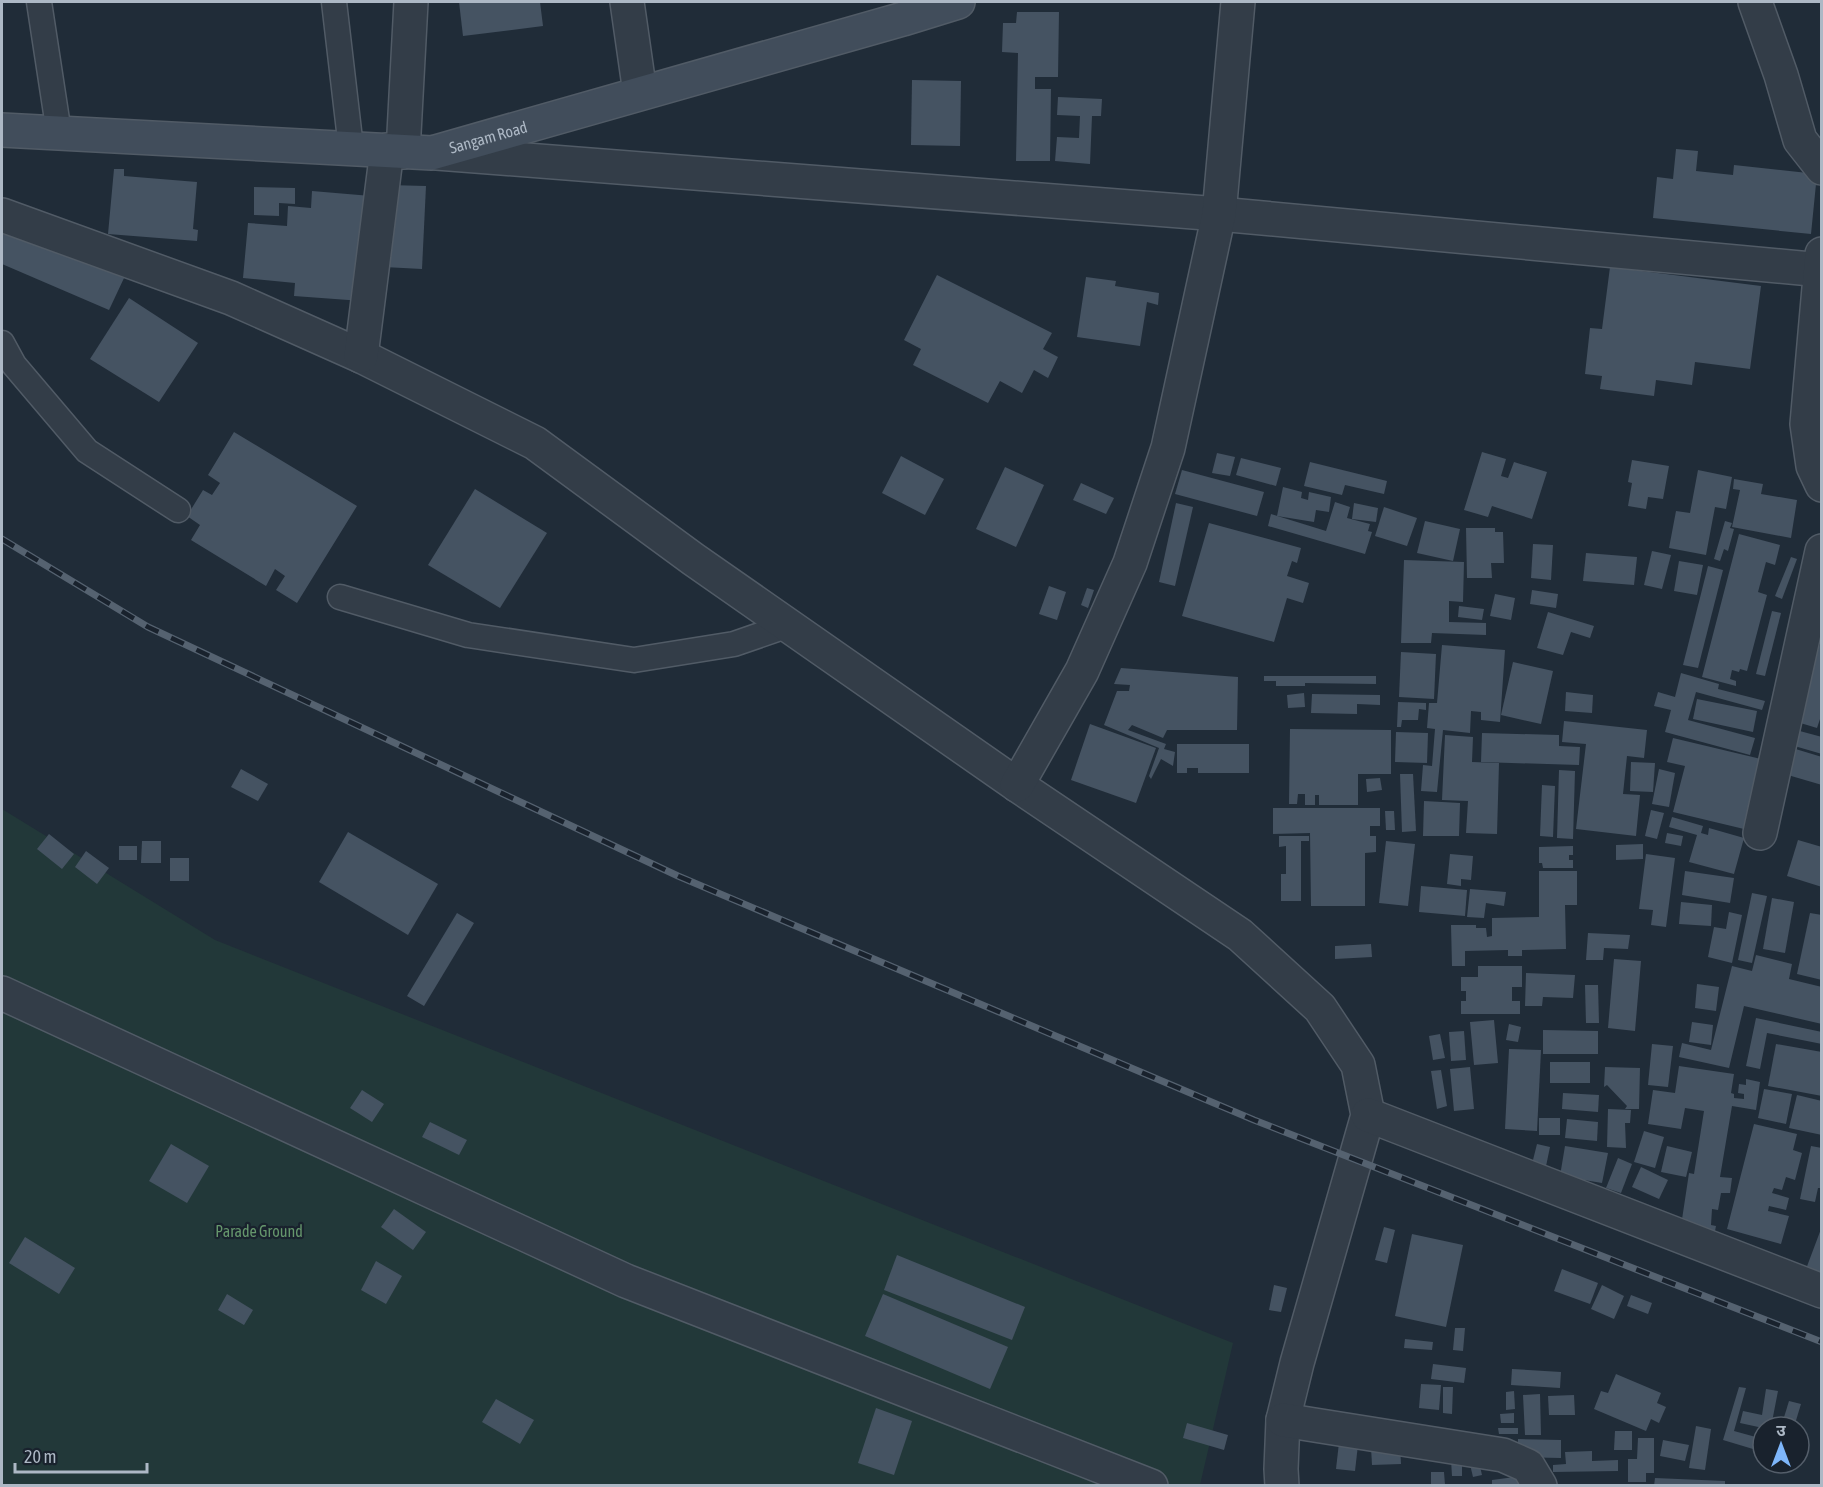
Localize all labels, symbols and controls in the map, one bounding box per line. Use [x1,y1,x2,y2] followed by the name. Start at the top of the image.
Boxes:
[447,117,529,157] street label: Sangam Road
[215,1222,303,1240] park label: Parade Ground
[1751,1415,1811,1475] north arrow
[1776,1421,1786,1439] text: उ
[15,1436,147,1474] scale bar
[24,1446,56,1467] text: 20 m

